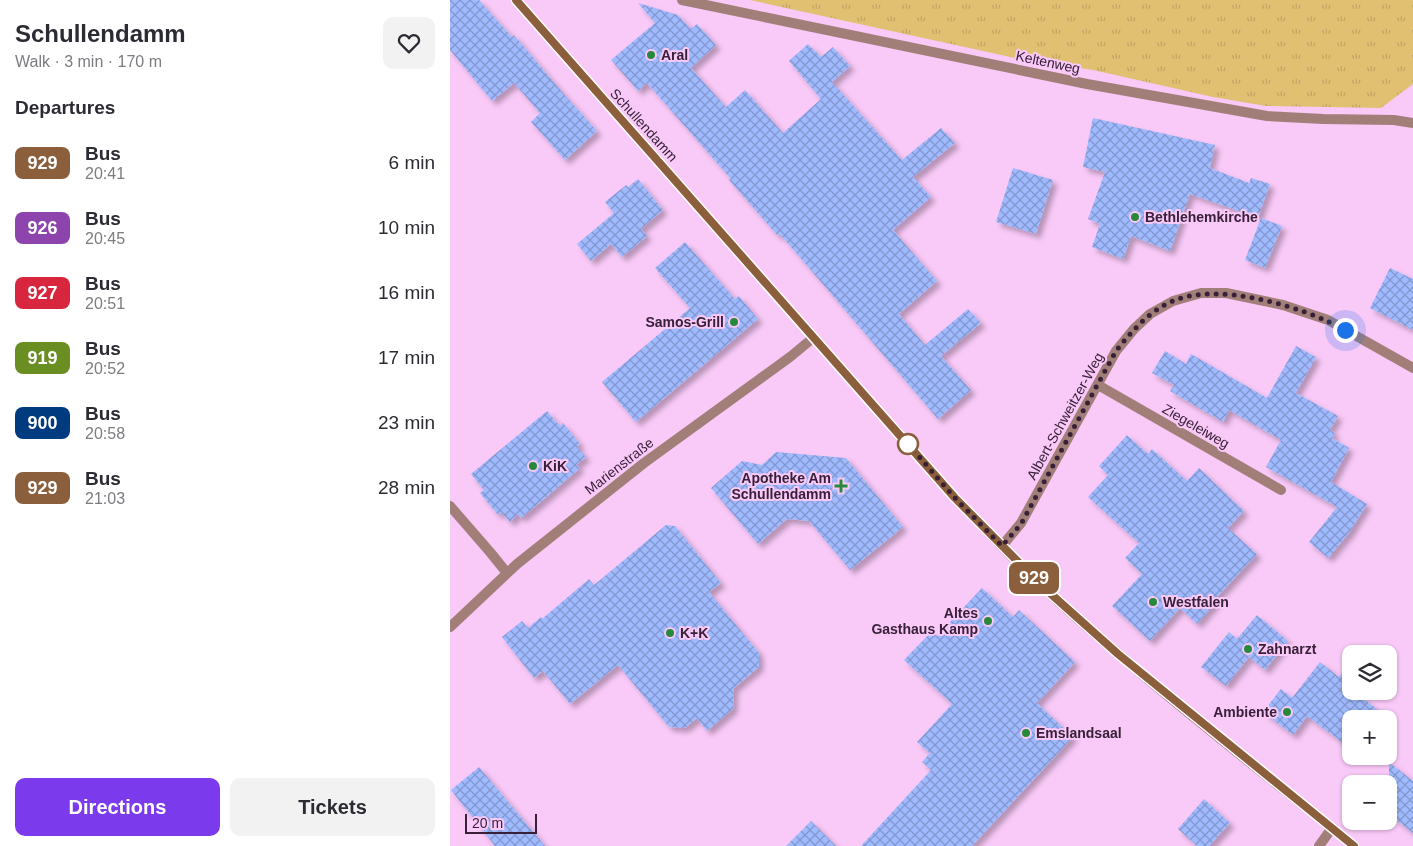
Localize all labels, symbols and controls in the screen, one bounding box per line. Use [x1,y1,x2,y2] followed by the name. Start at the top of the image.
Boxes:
[383,17,435,69] button: heart
[15,20,186,47] text: Schullendamm
[661,47,688,63] place label: Aral
[1014,47,1082,77] street label: Keltenweg
[645,49,657,61] marker: Aral
[15,53,162,70] text: Walk · 3 min · 170 m
[607,85,681,165] street label: Schullendamm
[15,97,115,118] text: Departures
[85,143,121,164] text: Bus
[389,152,435,173] text: 6 min
[27,153,58,173] text: 929
[85,165,125,182] text: 20:41
[85,208,121,229] text: Bus
[1145,209,1258,225] place label: Bethlehemkirche
[1129,211,1141,223] marker: Bethlehemkirche
[378,217,435,238] text: 10 min
[27,218,58,238] text: 926
[85,230,125,247] text: 20:45
[85,273,121,294] text: Bus
[378,282,435,303] text: 16 min
[27,283,58,303] text: 927
[85,295,125,312] text: 20:51
[645,314,724,330] place label: Samos-Grill
[728,316,740,328] marker: Samos-Grill
[1333,318,1358,343] your location
[85,338,121,359] text: Bus
[378,347,435,368] text: 17 min
[27,348,58,368] text: 919
[1023,350,1107,482] street label: Albert-Schweitzer-Weg
[85,360,125,377] text: 20:52
[1160,400,1232,452] street label: Ziegeleiweg
[85,403,121,424] text: Bus
[378,412,435,433] text: 23 min
[27,413,58,433] text: 900
[85,425,125,442] text: 20:58
[897,433,919,455] unlabelled marker
[582,434,657,498] street label: Marienstraße
[543,458,567,474] place label: KiK
[527,460,539,472] marker: KiK
[85,468,121,489] text: Bus
[731,470,831,502] place label: Apotheke Am Schullendamm
[378,477,435,498] text: 28 min
[27,478,58,498] text: 929
[835,480,847,492] marker: Apotheke Am Schullendamm
[85,490,125,507] text: 21:03
[1005,562,1063,594] line badge: 929
[1019,568,1049,588] text: 929
[1163,594,1229,610] place label: Westfalen
[1147,596,1159,608] marker: Westfalen
[871,605,978,637] place label: Altes Gasthaus Kamp
[982,615,994,627] marker: Altes Gasthaus Kamp
[680,625,708,641] place label: K+K
[664,627,676,639] marker: K+K
[1258,641,1317,657] place label: Zahnarzt
[1242,643,1254,655] marker: Zahnarzt
[1342,645,1397,830] map controls
[1342,645,1397,700] button: layers
[1213,704,1277,720] place label: Ambiente
[1281,706,1293,718] marker: Ambiente
[1342,710,1397,765] button: +
[1036,725,1122,741] place label: Emslandsaal
[1020,727,1032,739] marker: Emslandsaal
[1342,775,1397,830] button: −
[15,778,220,836] button: Directions
[230,778,435,836] button: Tickets
[465,811,538,834] scale bar
[472,815,503,831] text: 20 m

